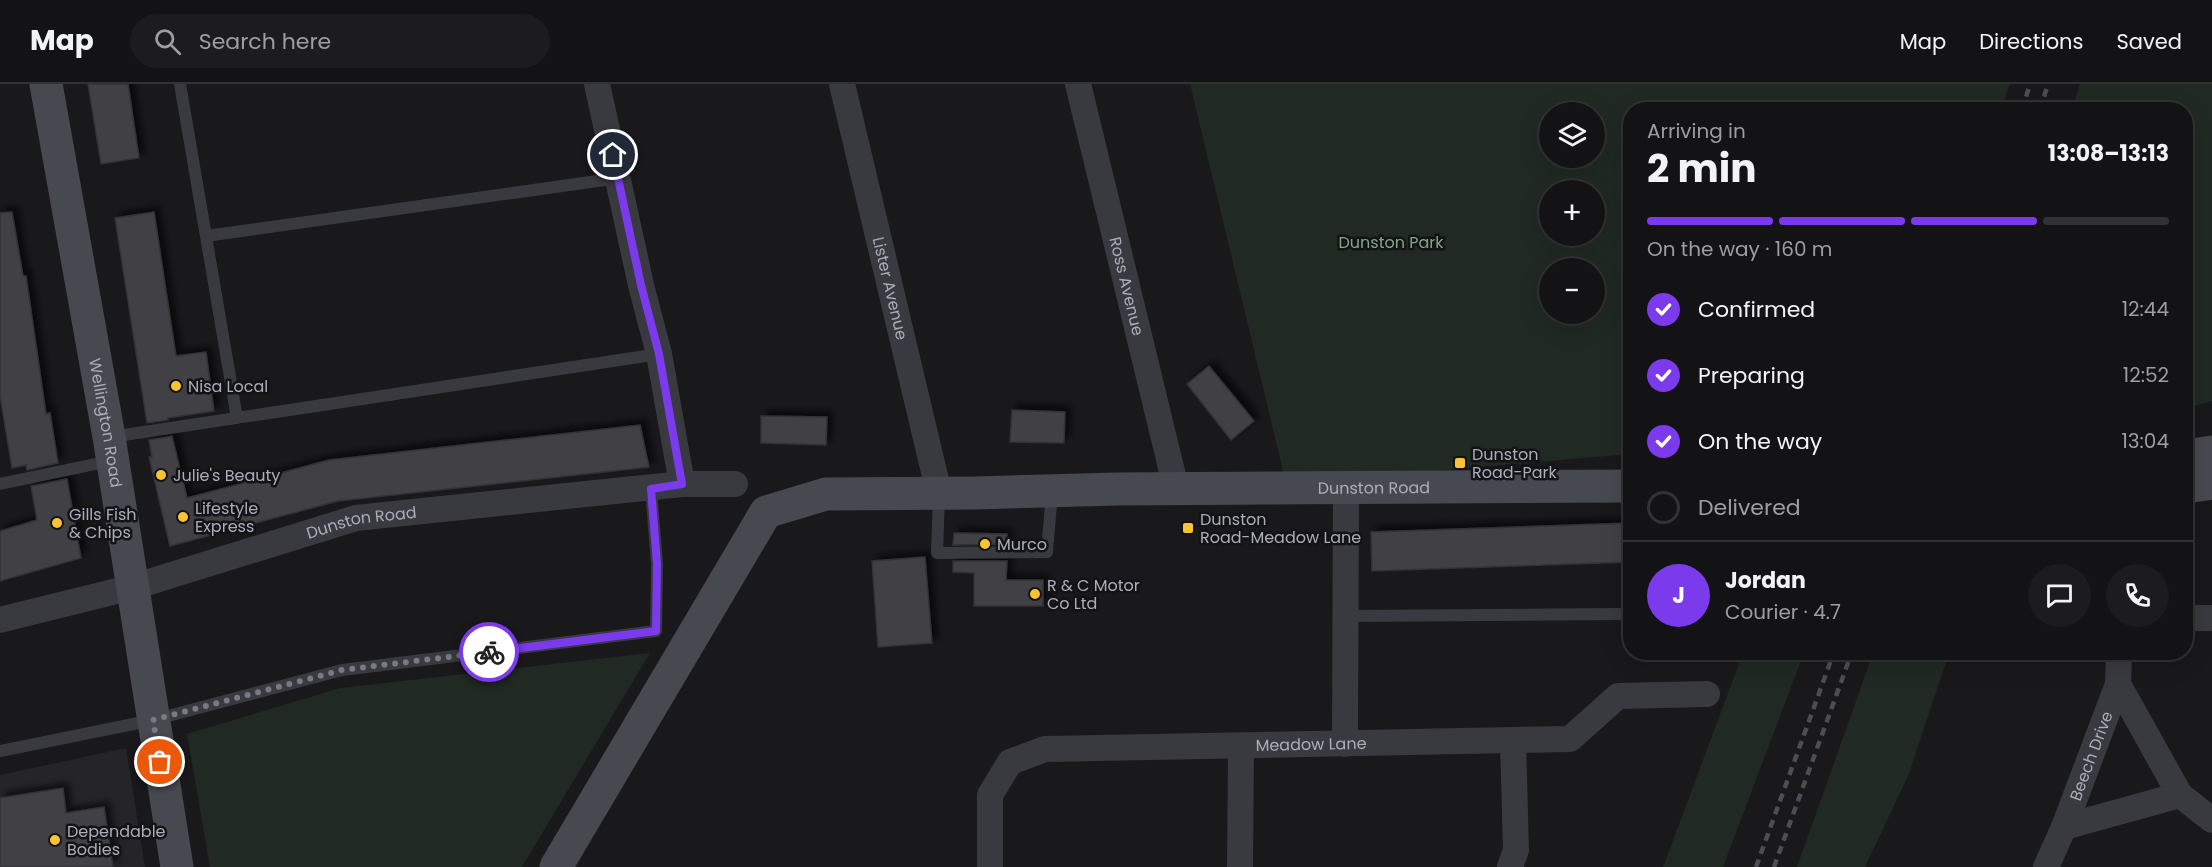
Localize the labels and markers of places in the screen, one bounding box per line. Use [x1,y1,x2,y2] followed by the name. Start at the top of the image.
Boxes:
[587,129,638,180] pin
[188,375,268,398] place label: Nisa Local
[169,379,183,393] marker: Nisa Local
[1472,443,1557,484] place label: Dunston Road-Park
[1453,456,1467,470] marker: Dunston Road-Park
[173,464,280,487] place label: Julie's Beauty
[154,468,168,482] marker: Julie's Beauty
[195,497,258,538] place label: Lifestyle Express
[69,503,136,544] place label: Gills Fish & Chips
[1200,508,1361,549] place label: Dunston Road-Meadow Lane
[176,510,190,524] marker: Lifestyle Express
[50,516,64,530] marker: Gills Fish & Chips
[1181,521,1195,535] marker: Dunston Road-Meadow Lane
[997,533,1047,556] place label: Murco
[978,537,992,551] marker: Murco
[1047,574,1140,615] place label: R & C Motor Co Ltd
[1028,587,1042,601] marker: R & C Motor Co Ltd
[134,736,185,787] pin
[67,820,166,861] place label: Dependable Bodies
[48,833,62,847] marker: Dependable Bodies

